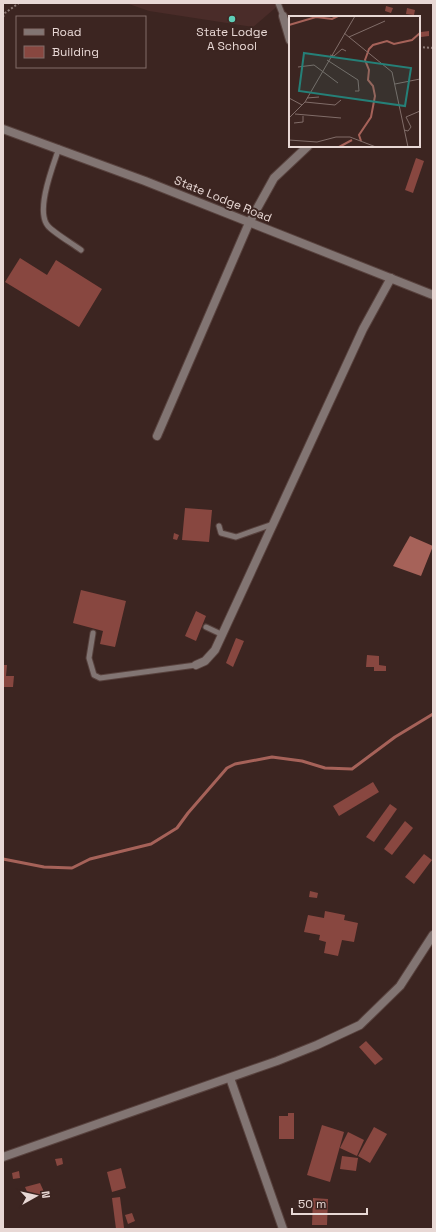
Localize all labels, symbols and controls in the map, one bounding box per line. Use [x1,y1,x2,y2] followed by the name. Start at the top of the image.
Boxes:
[227,14,237,24] marker: State Lodge A School
[16,16,146,68] legend
[289,16,420,147] inset map
[52,24,81,40] text: Road
[196,24,268,54] place label: State Lodge A School
[52,44,99,60] text: Building
[172,172,274,226] street label: State Lodge Road
[16,1176,56,1216] north arrow
[38,1190,53,1199] text: N
[292,1190,367,1216] scale bar
[298,1196,326,1212] text: 50 m

